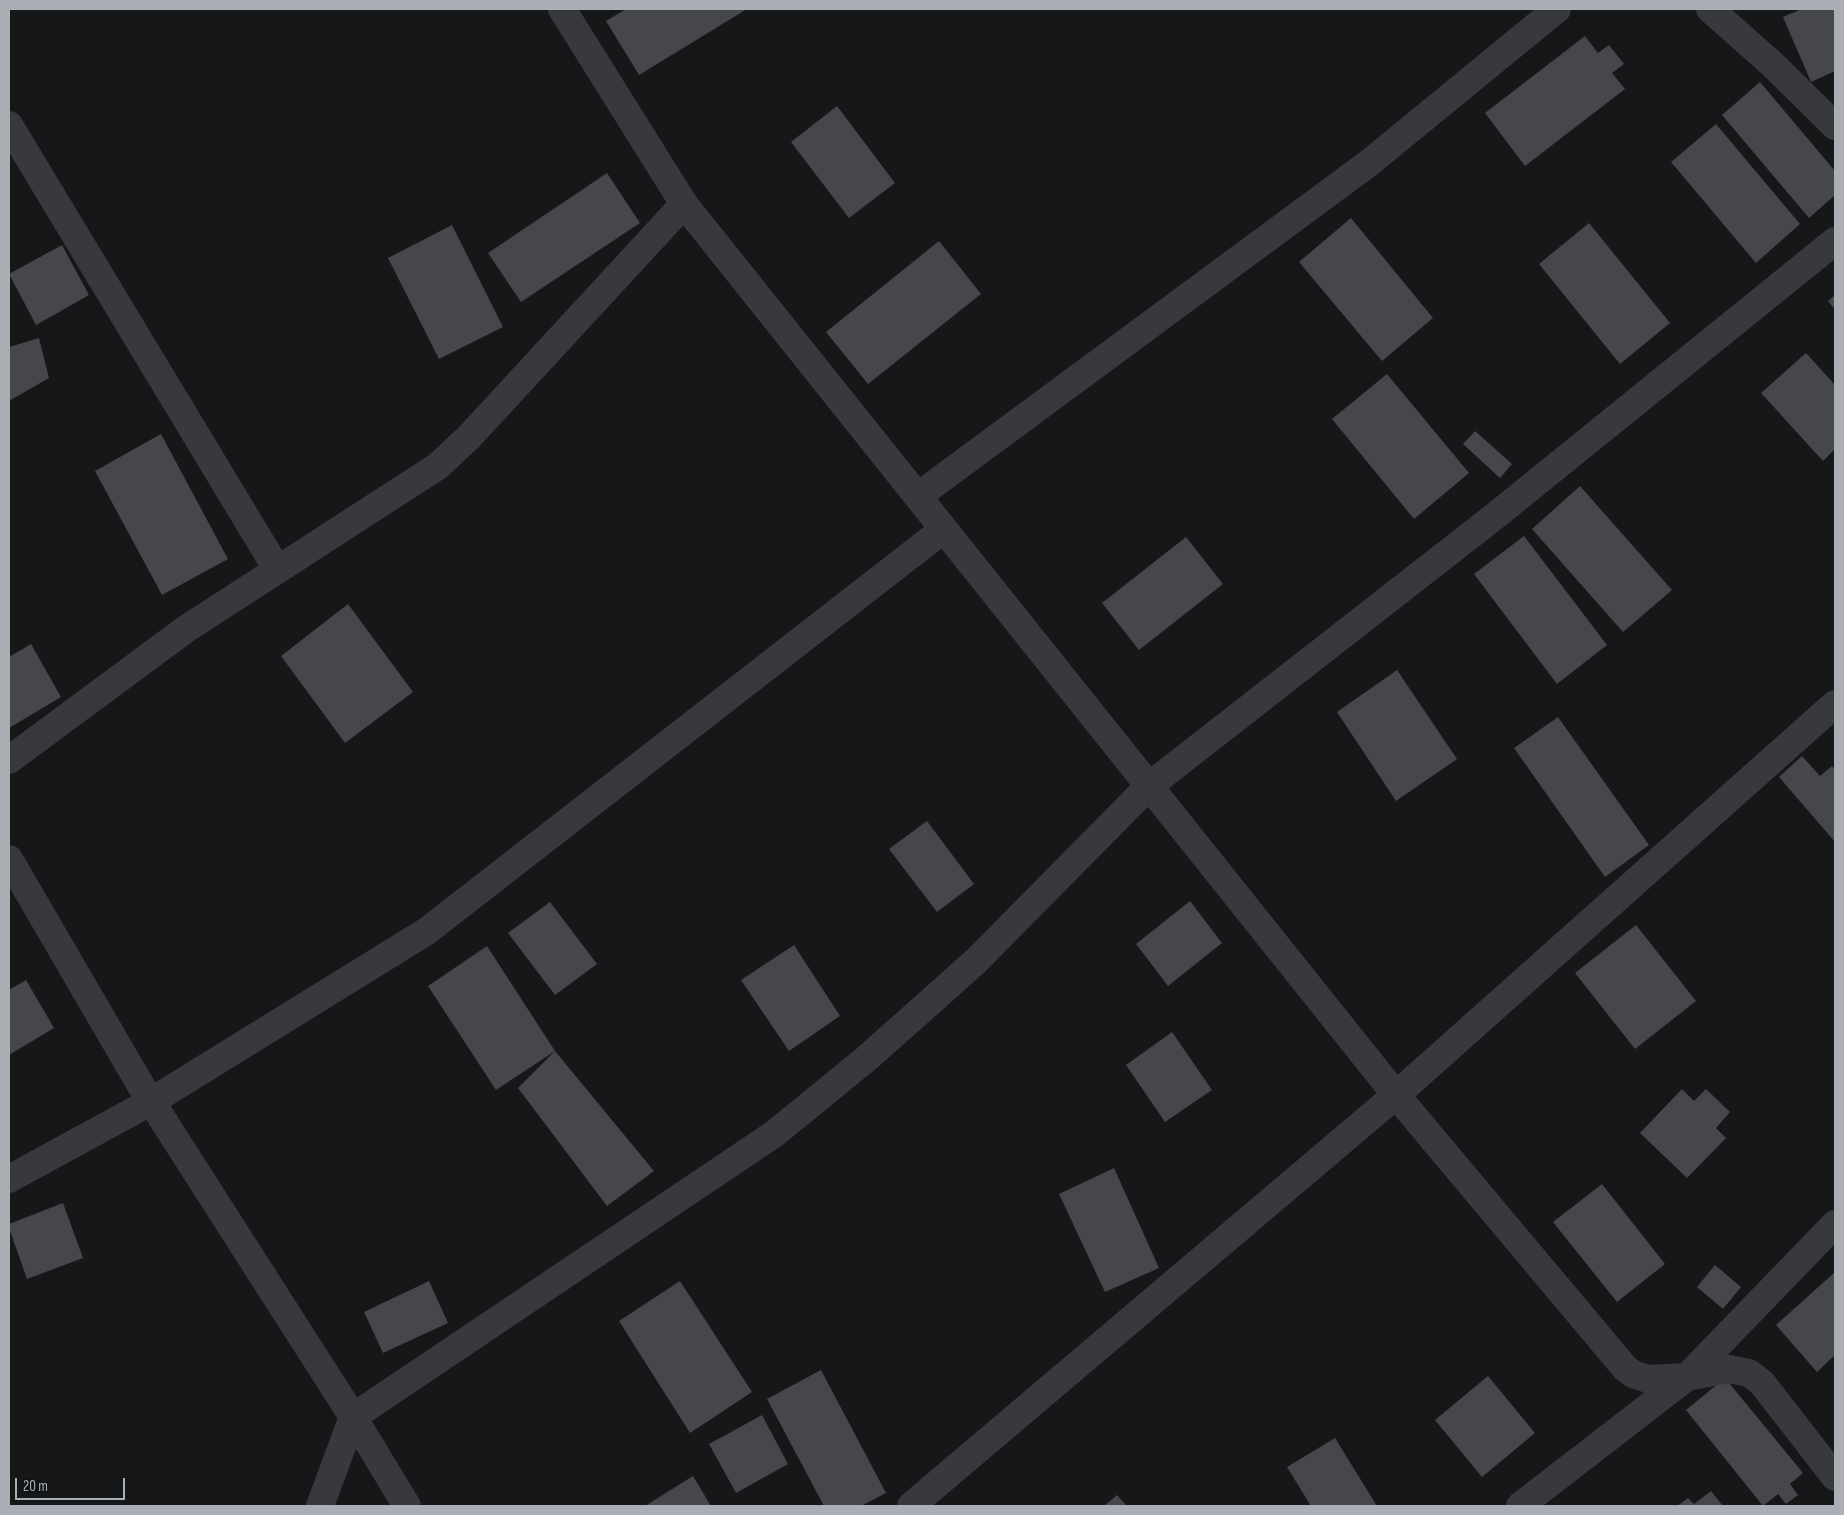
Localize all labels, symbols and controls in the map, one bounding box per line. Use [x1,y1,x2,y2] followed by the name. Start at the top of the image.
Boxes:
[18,1468,128,1500] scale bar
[23,1477,48,1496] text: 20 m

